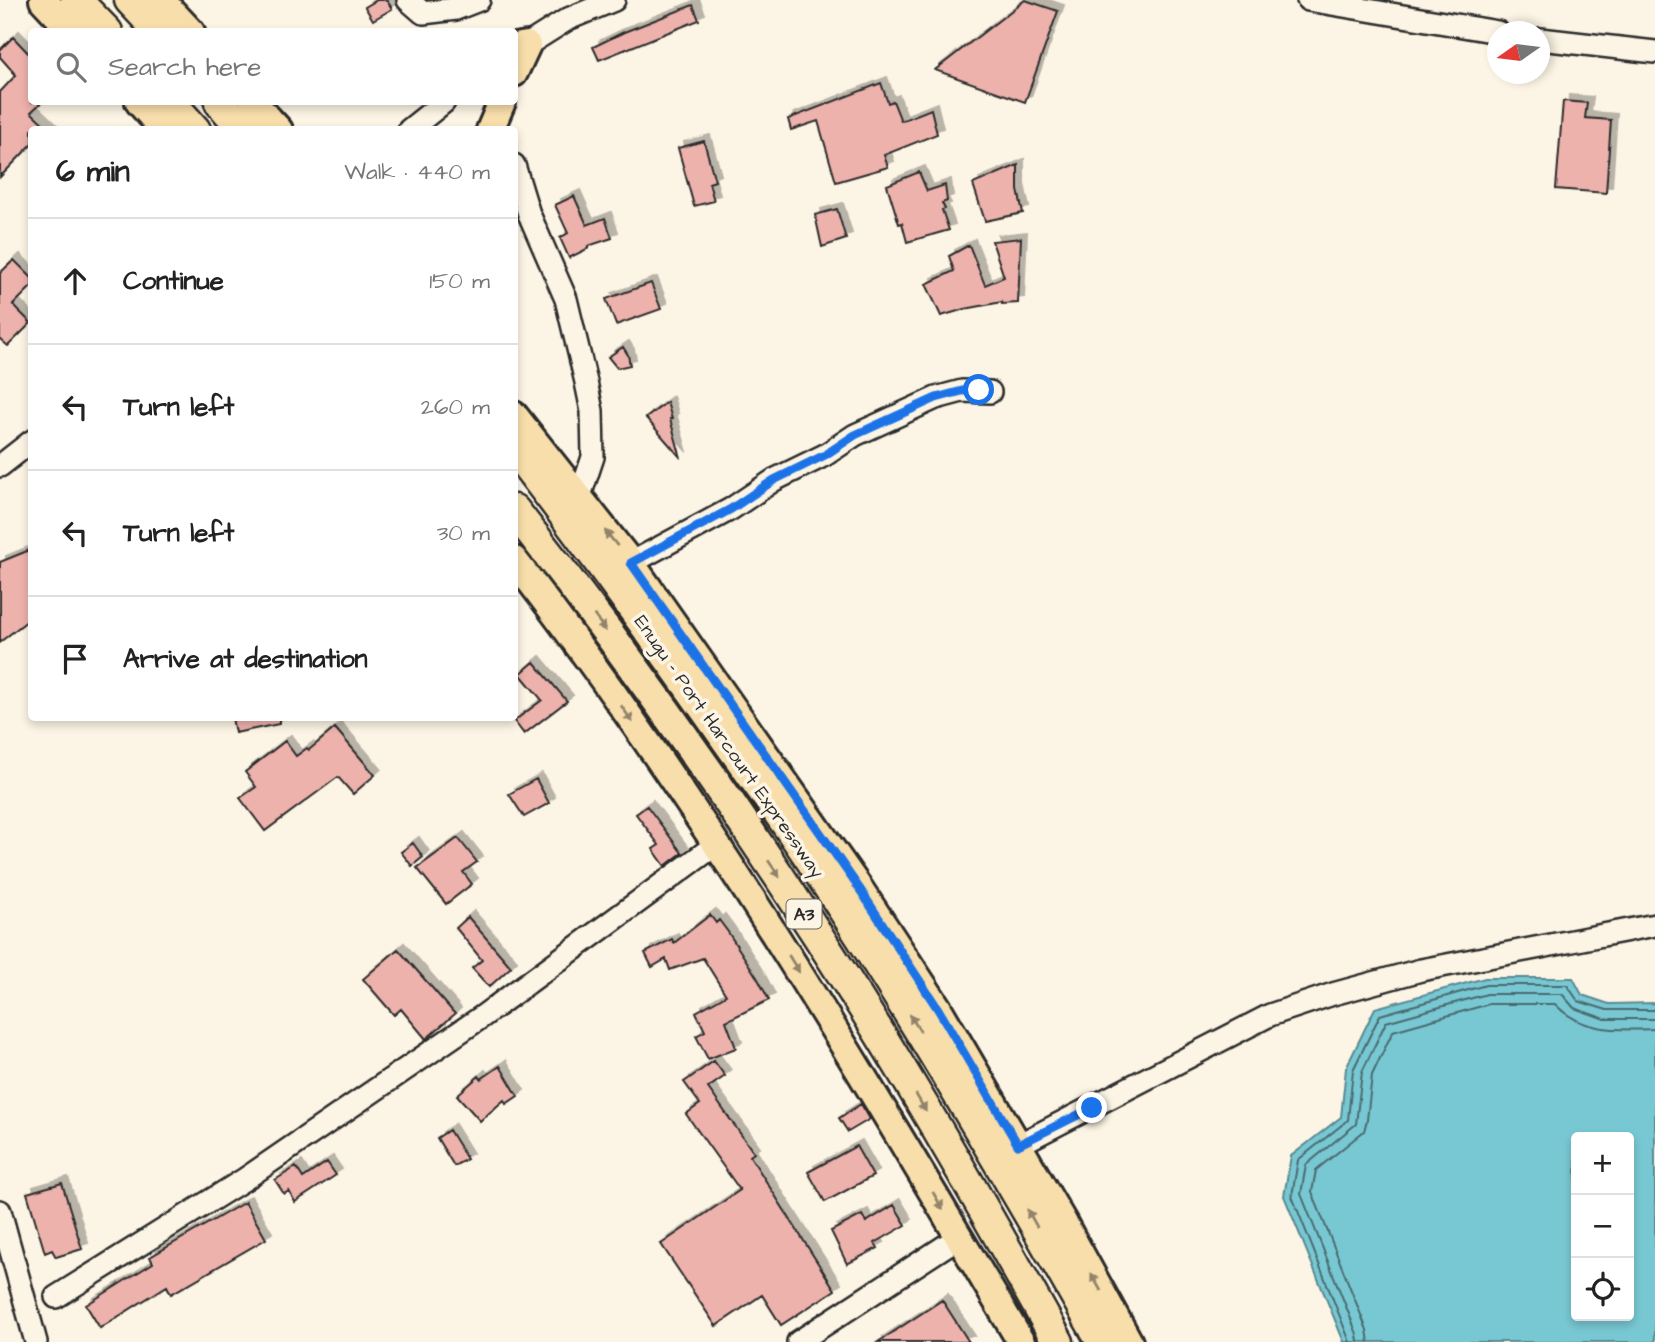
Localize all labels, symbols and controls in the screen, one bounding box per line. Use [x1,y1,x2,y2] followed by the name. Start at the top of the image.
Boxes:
[1487,21,1550,84] north arrow
[28,28,518,105] search box
[52,48,90,86] icon: search
[108,49,261,85] text: Search here
[56,151,130,193] text: 6 min
[344,156,490,188] text: Walk · 440 m
[56,262,94,300] icon: ahead
[123,263,224,299] text: Continue
[429,265,490,297] text: 150 m
[963,374,994,405] route start
[56,388,94,426] icon: left
[123,389,234,425] text: Turn left
[421,391,490,423] text: 260 m
[56,514,94,552] icon: left
[123,515,234,551] text: Turn left
[437,517,490,549] text: 30 m
[603,530,618,548] one-way arrow
[626,610,831,885] street label: Enugu - Port Harcourt Expressway
[593,614,607,632] one-way arrow
[56,640,94,678] icon: arrive
[123,641,368,677] text: Arrive at destination
[619,705,633,723] one-way arrow
[767,860,781,878] one-way arrow
[786,900,822,929] road number: A3
[788,955,801,974] one-way arrow
[909,1013,922,1033] one-way arrow
[1076,1092,1107,1123] route end
[915,1093,927,1112] one-way arrow
[1571,1132,1634,1321] map controls
[1571,1132,1634,1195] button: +
[932,1191,944,1210] one-way arrow
[1571,1195,1634,1258] button: −
[1027,1208,1039,1228] one-way arrow
[1571,1258,1634,1321] button: locate
[1090,1272,1102,1292] one-way arrow

